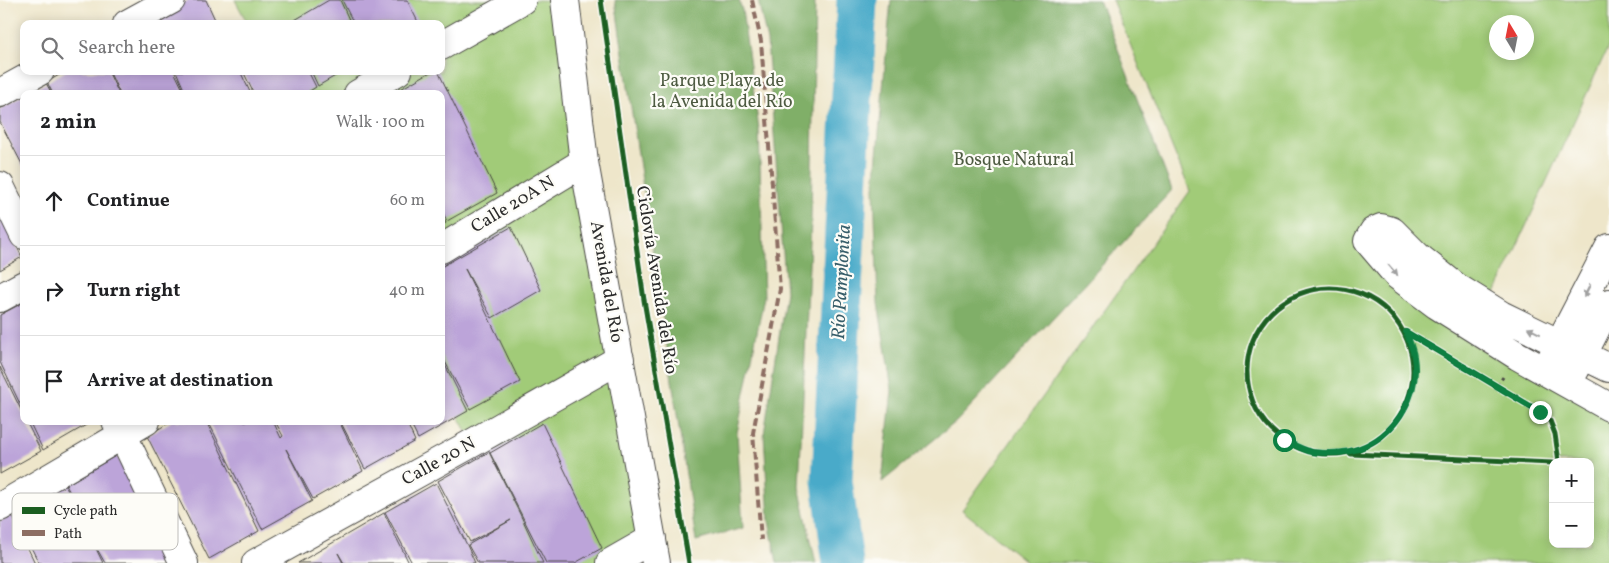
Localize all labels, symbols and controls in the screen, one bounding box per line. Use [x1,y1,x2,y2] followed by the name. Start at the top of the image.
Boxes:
[1489,15,1534,60] north arrow
[20,20,445,75] search box
[38,34,66,62] icon: search
[78,35,175,61] text: Search here
[651,69,793,115] park label: Parque Playa de la Avenida del Río
[40,108,97,137] text: 2 min
[336,112,425,134] text: Walk · 100 m
[953,148,1075,173] park label: Bosque Natural
[466,170,560,240] street label: Calle 20A N
[629,184,683,376] street label: Ciclovía Avenida del Río
[40,187,68,215] icon: ahead
[87,188,170,214] text: Continue
[390,190,425,212] text: 60 m
[583,219,629,345] street label: Avenida del Río
[826,224,858,340] water label: Río Pamplonita
[1387,263,1398,276] one-way arrow
[40,277,68,305] icon: right
[87,278,180,304] text: Turn right
[389,280,425,302] text: 40 m
[1583,284,1591,298] one-way arrow
[1527,327,1541,335] one-way arrow
[40,367,68,395] icon: arrive
[87,368,273,394] text: Arrive at destination
[1529,401,1552,424] route end
[1273,429,1296,452] route start
[398,431,480,493] street label: Calle 20 N
[1549,458,1594,548] map controls
[1549,458,1594,503] button: +
[12,493,178,550] legend
[54,502,118,521] text: Cycle path
[1549,503,1594,548] button: −
[54,525,82,544] text: Path

